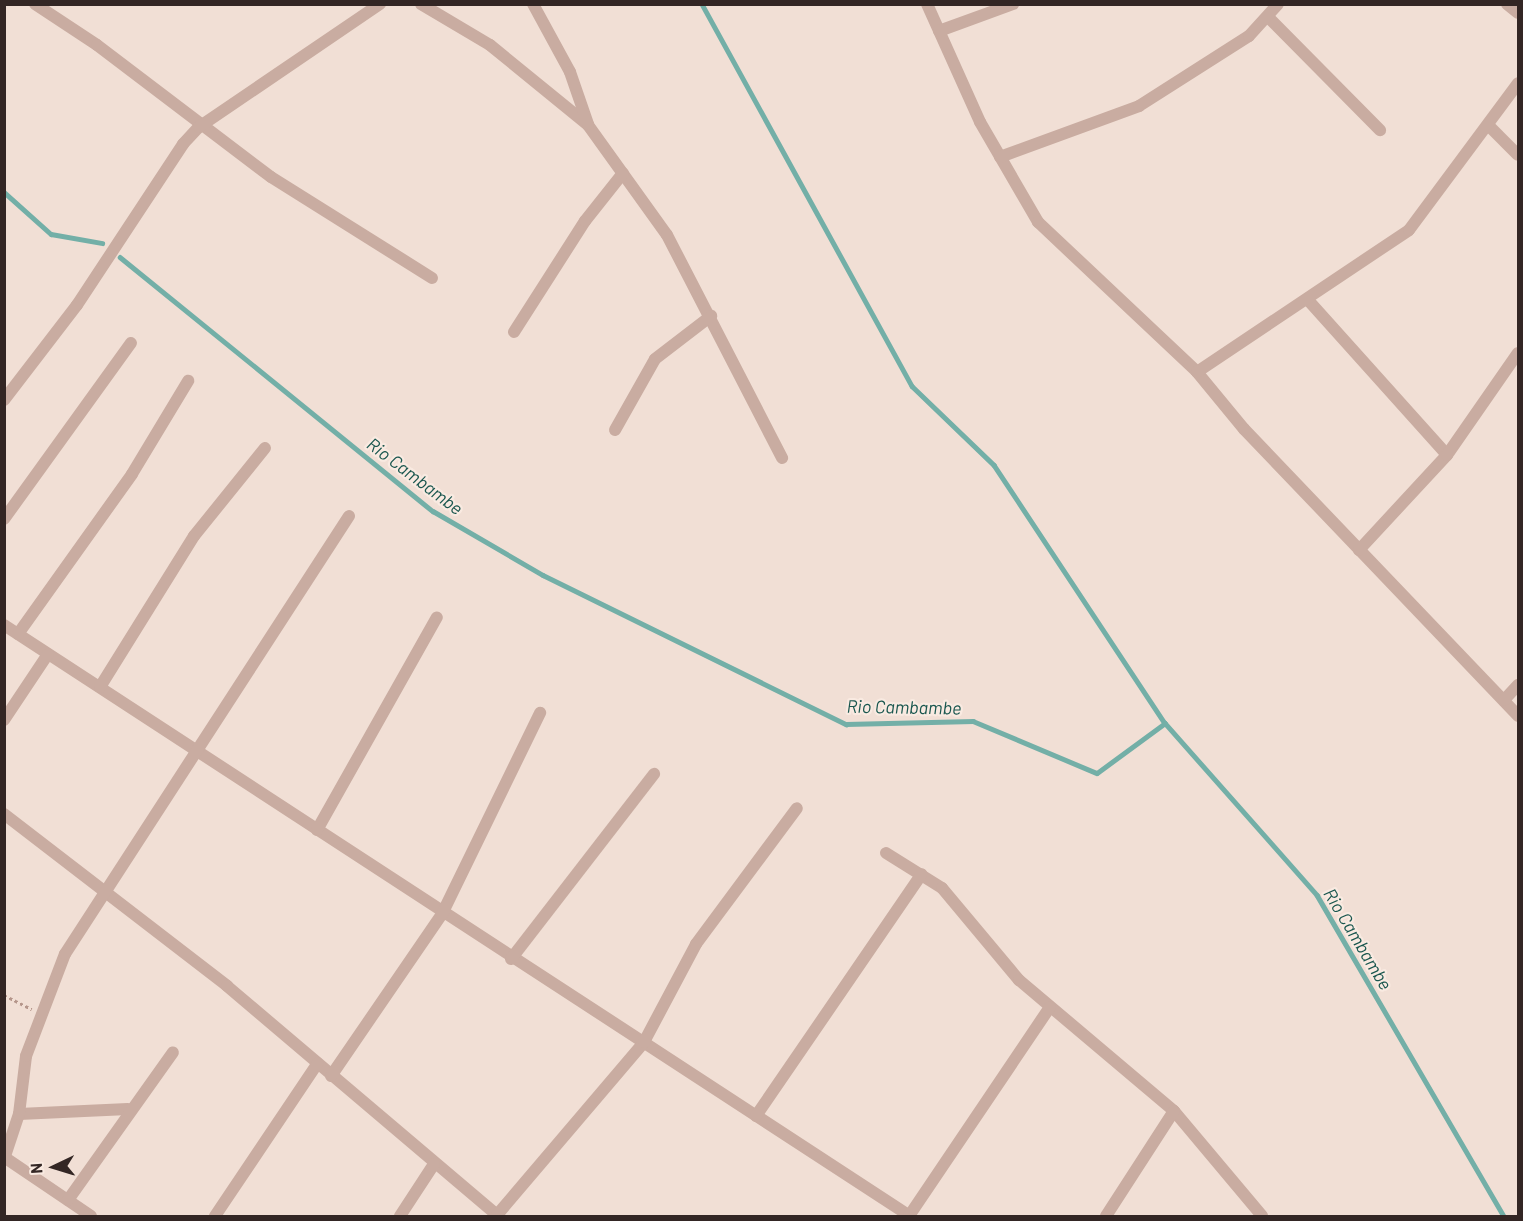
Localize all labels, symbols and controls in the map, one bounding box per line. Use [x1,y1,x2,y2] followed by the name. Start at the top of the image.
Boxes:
[363,433,467,519] water label: Rio Cambambe
[846,695,962,719] water label: Rio Cambambe
[1319,884,1397,994] water label: Rio Cambambe
[24,1137,84,1197] north arrow
[26,1162,45,1174] text: N

